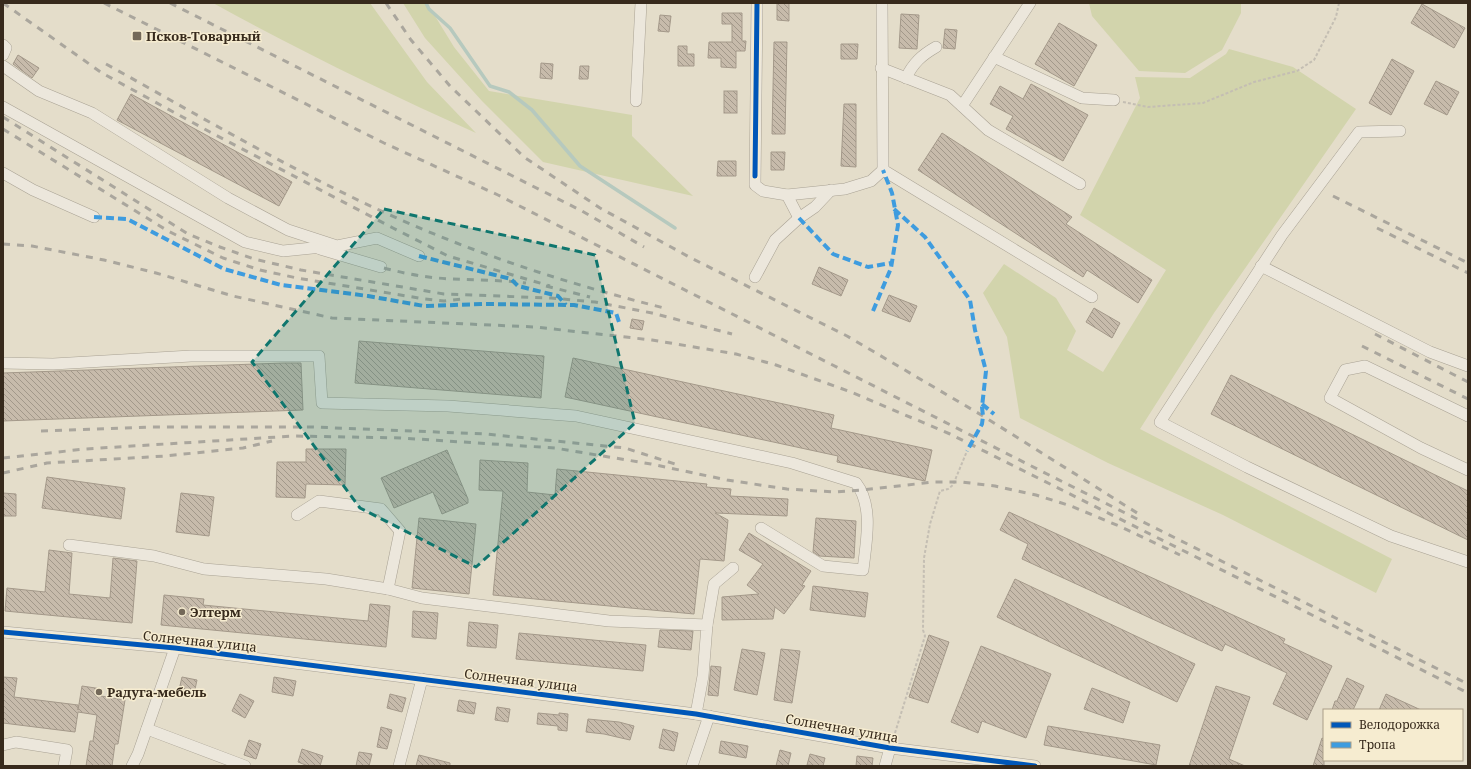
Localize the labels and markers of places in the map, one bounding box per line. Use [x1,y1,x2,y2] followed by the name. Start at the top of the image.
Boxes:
[146,27,261,45] place label: Псков-Товарный
[131,30,143,42] marker: Псков-Товарный
[190,603,241,621] place label: Элтерм
[177,607,187,617] marker: Элтерм
[107,683,207,701] place label: Радуга-мебель
[94,687,104,697] marker: Радуга-мебель

